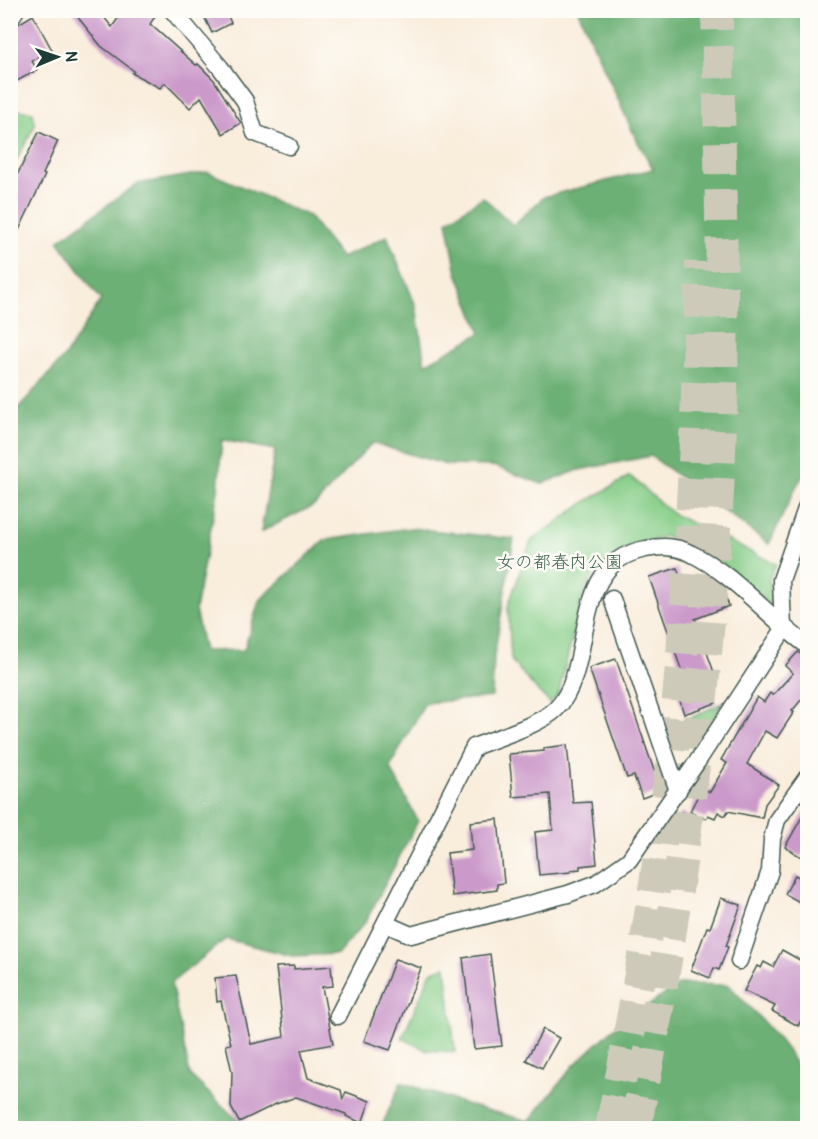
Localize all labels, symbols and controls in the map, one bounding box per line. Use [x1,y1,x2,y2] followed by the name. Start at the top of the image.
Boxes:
[27,27,87,87] north arrow
[61,51,81,62] text: N
[497,551,623,574] park label: 女の都春内公園

